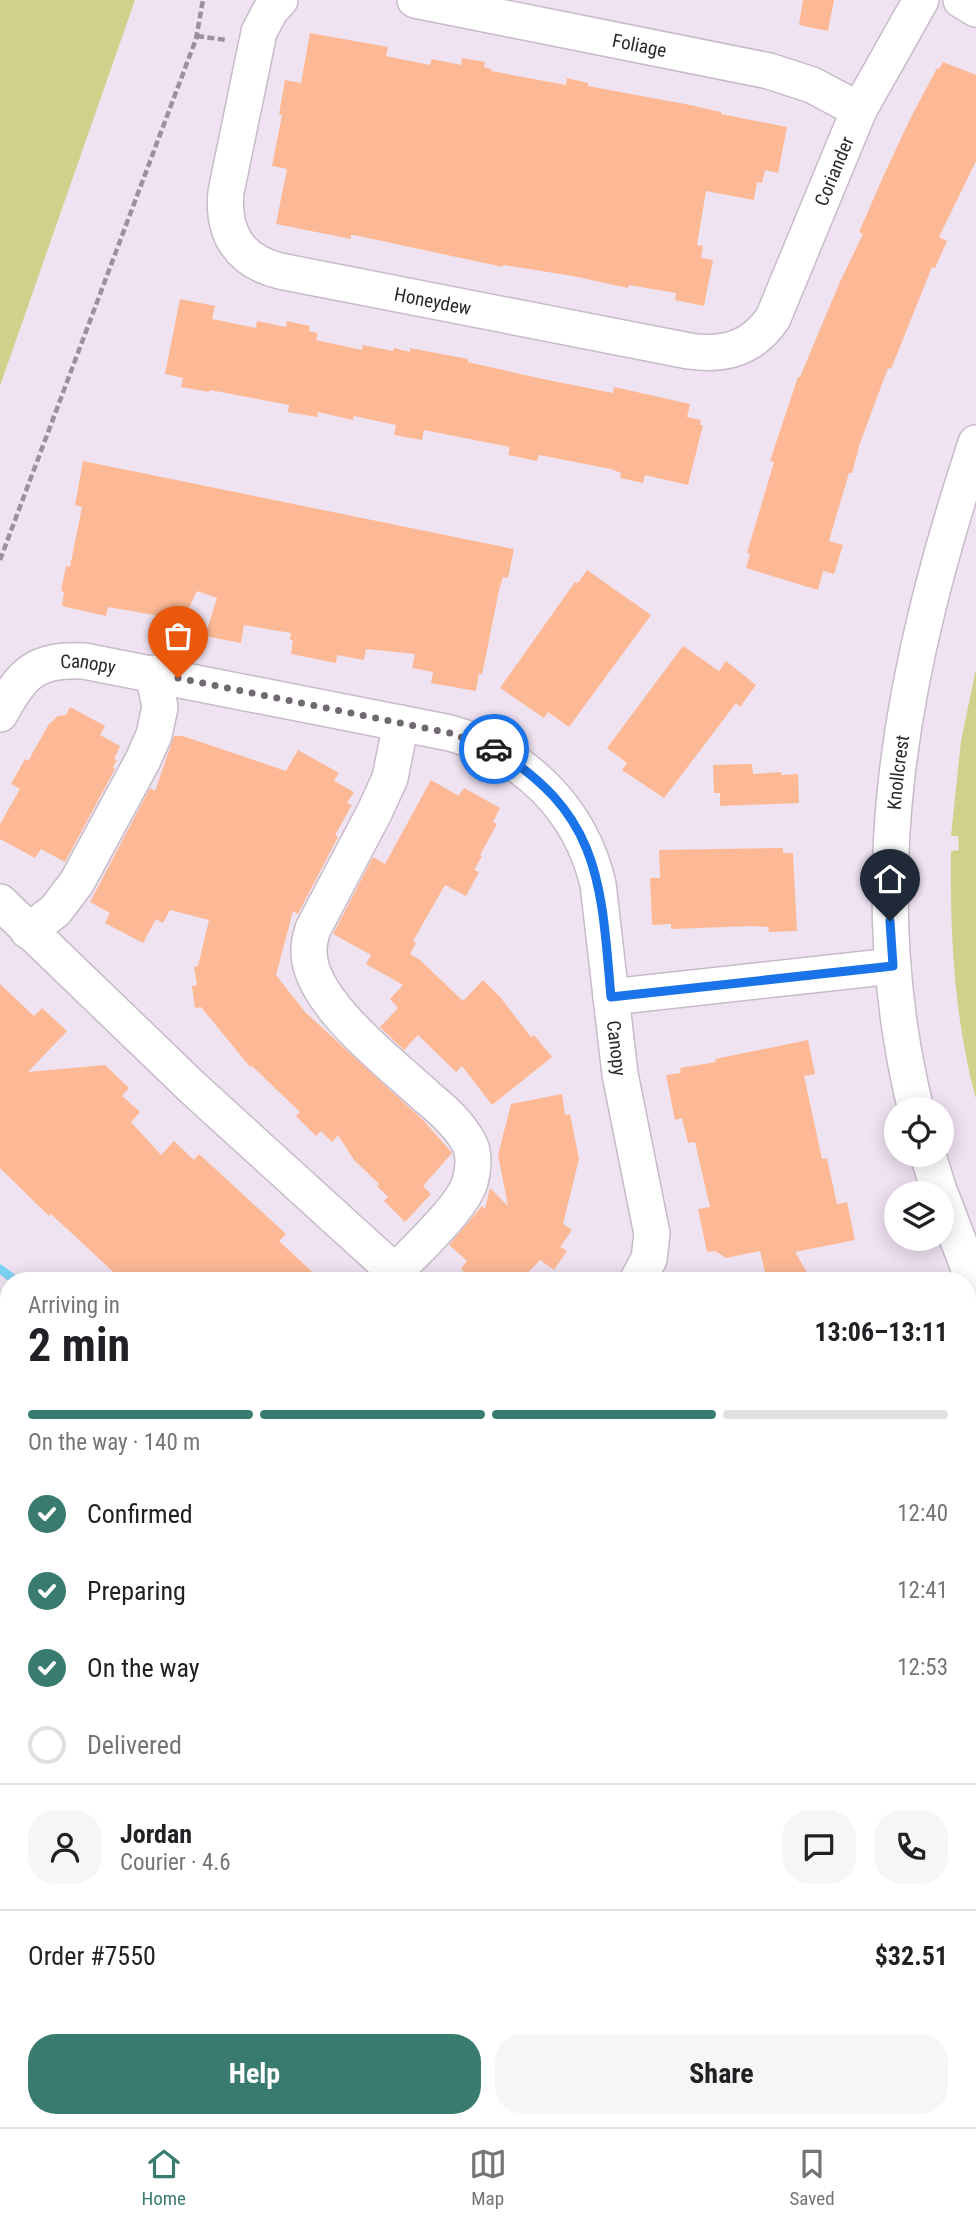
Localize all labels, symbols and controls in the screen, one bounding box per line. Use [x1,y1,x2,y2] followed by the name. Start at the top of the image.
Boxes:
[610,28,669,62] street label: Foliage
[809,133,858,209] street label: Coriander
[392,282,473,320] street label: Honeydew
[148,606,208,678] pin
[159,617,197,655] icon: bag
[59,649,118,679] street label: Canopy
[459,714,529,784] courier
[475,730,513,768] icon: car
[882,733,914,811] street label: Knollcrest
[860,849,920,921] pin
[871,860,909,898] icon: home
[602,1019,632,1077] street label: Canopy
[884,1097,954,1251] map controls
[884,1097,954,1167] button: locate
[884,1181,954,1251] button: layers
[28,1292,120,1319] text: Arriving in
[814,1317,948,1347] text: 13:06–13:11
[28,1318,130,1372] text: 2 min
[28,1429,200,1456] text: On the way · 140 m
[28,1495,66,1533] icon: check
[87,1499,193,1529] text: Confirmed
[897,1500,948,1527] text: 12:40
[28,1572,66,1610] icon: check
[87,1576,186,1606] text: Preparing
[897,1577,948,1604] text: 12:41
[28,1649,66,1687] icon: check
[87,1653,200,1683] text: On the way
[897,1654,948,1681] text: 12:53
[87,1730,182,1760] text: Delivered
[28,1810,102,1884] button: person
[782,1810,856,1884] button: chat
[874,1810,948,1884] button: phone
[120,1819,192,1849] text: Jordan
[120,1849,231,1876] text: Courier · 4.6
[28,1941,156,1971] text: Order #7550
[875,1941,948,1971] text: $32.51
[28,2034,481,2114] button: Help
[495,2034,948,2114] button: Share
[141,2145,186,2210] tab: Home
[469,2145,507,2210] tab: Map
[789,2145,835,2210] tab: Saved

